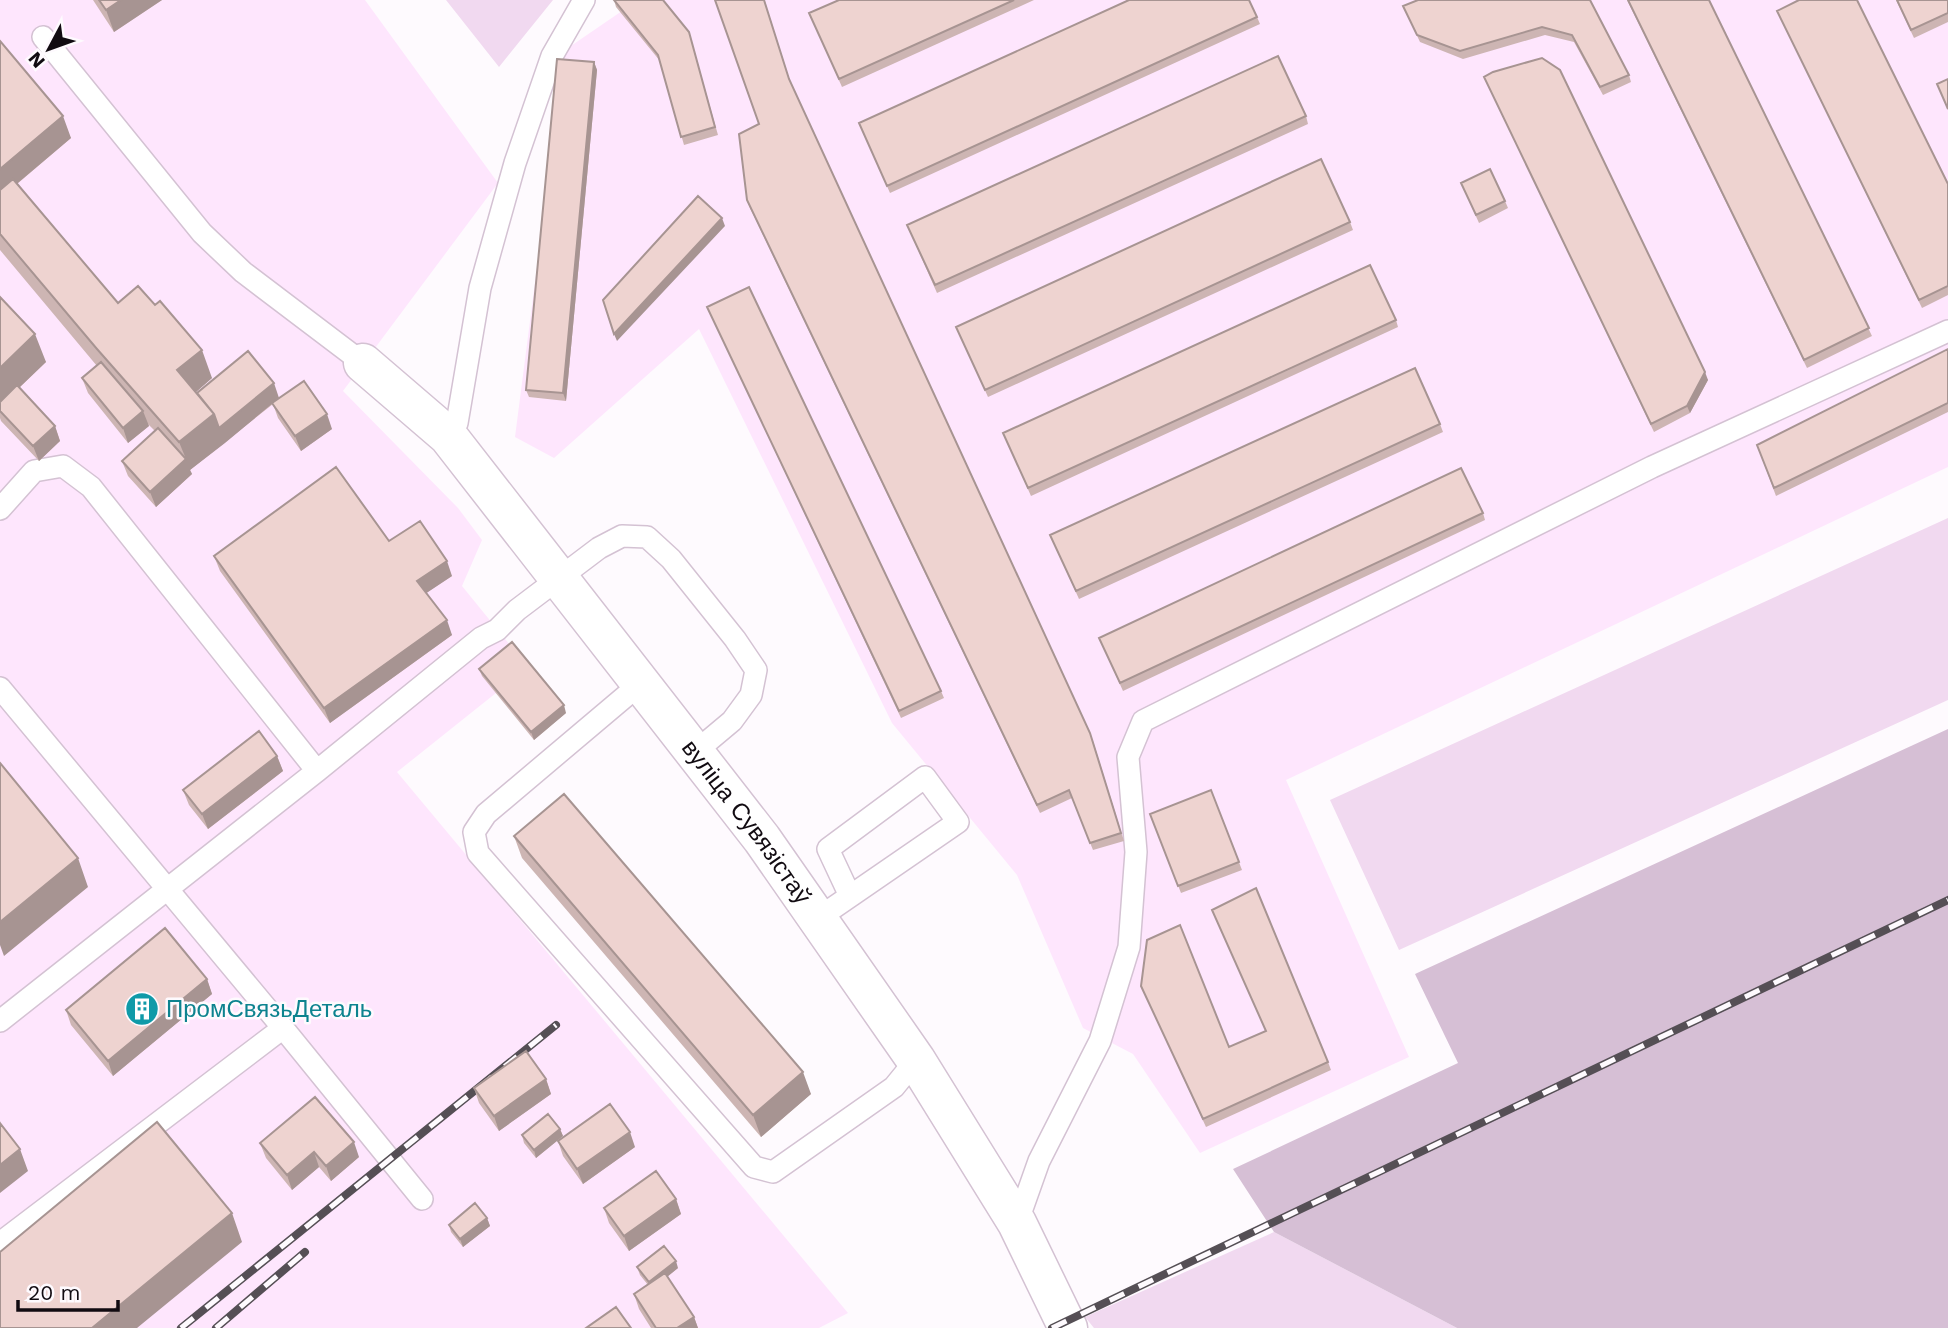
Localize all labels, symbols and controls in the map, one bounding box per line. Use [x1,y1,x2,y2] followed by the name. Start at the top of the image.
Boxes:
[14,14,84,84] north arrow
[23,47,50,73] text: N
[676,734,817,909] street label: вуліца Сувязістаў
[123,990,161,1028] building icon: ПромСвязьДеталь
[166,995,372,1023] place label: ПромСвязьДеталь
[18,1268,117,1312] scale bar
[28,1280,80,1305] text: 20 m

